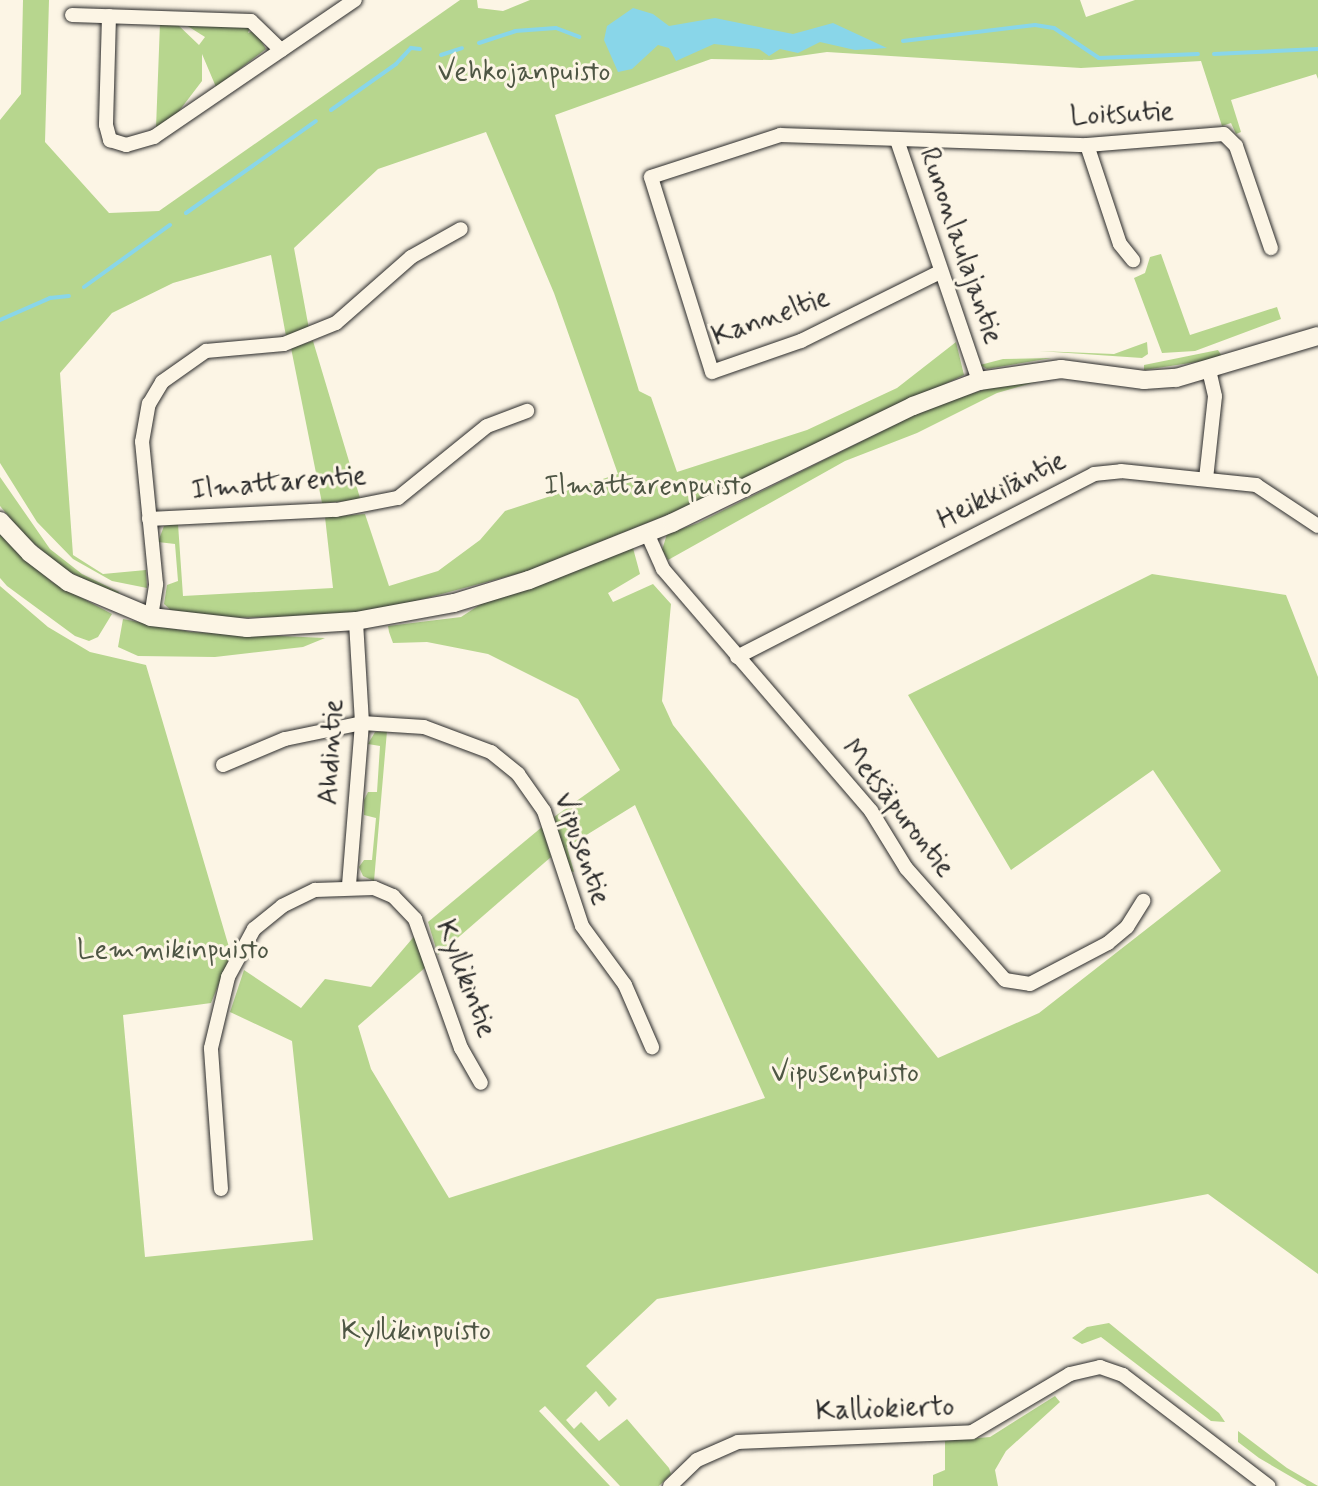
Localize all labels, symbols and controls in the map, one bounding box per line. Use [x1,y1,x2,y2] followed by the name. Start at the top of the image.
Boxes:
[438,56,610,90] park label: Vehkojanpuisto
[1069,96,1175,134] street label: Loitsutie
[911,144,1009,348] street label: Runonlaulajantie
[708,281,834,355] street label: Kanneltie
[932,444,1072,538] street label: Heikkiläntie
[190,460,368,508] street label: Ilmattarentie
[544,470,752,504] park label: Ilmattarenpuisto
[312,698,352,806] street label: Ahdintie
[833,734,961,884] street label: Metsäpurontie
[545,788,617,910] street label: Vipusentie
[427,916,503,1042] street label: Kyllikintie
[77,934,269,968] park label: Lemmikinpuisto
[771,1057,919,1091] park label: Vipusenpuisto
[341,1315,491,1349] park label: Kyllikinpuisto
[815,1391,955,1429] street label: Kalliokierto

